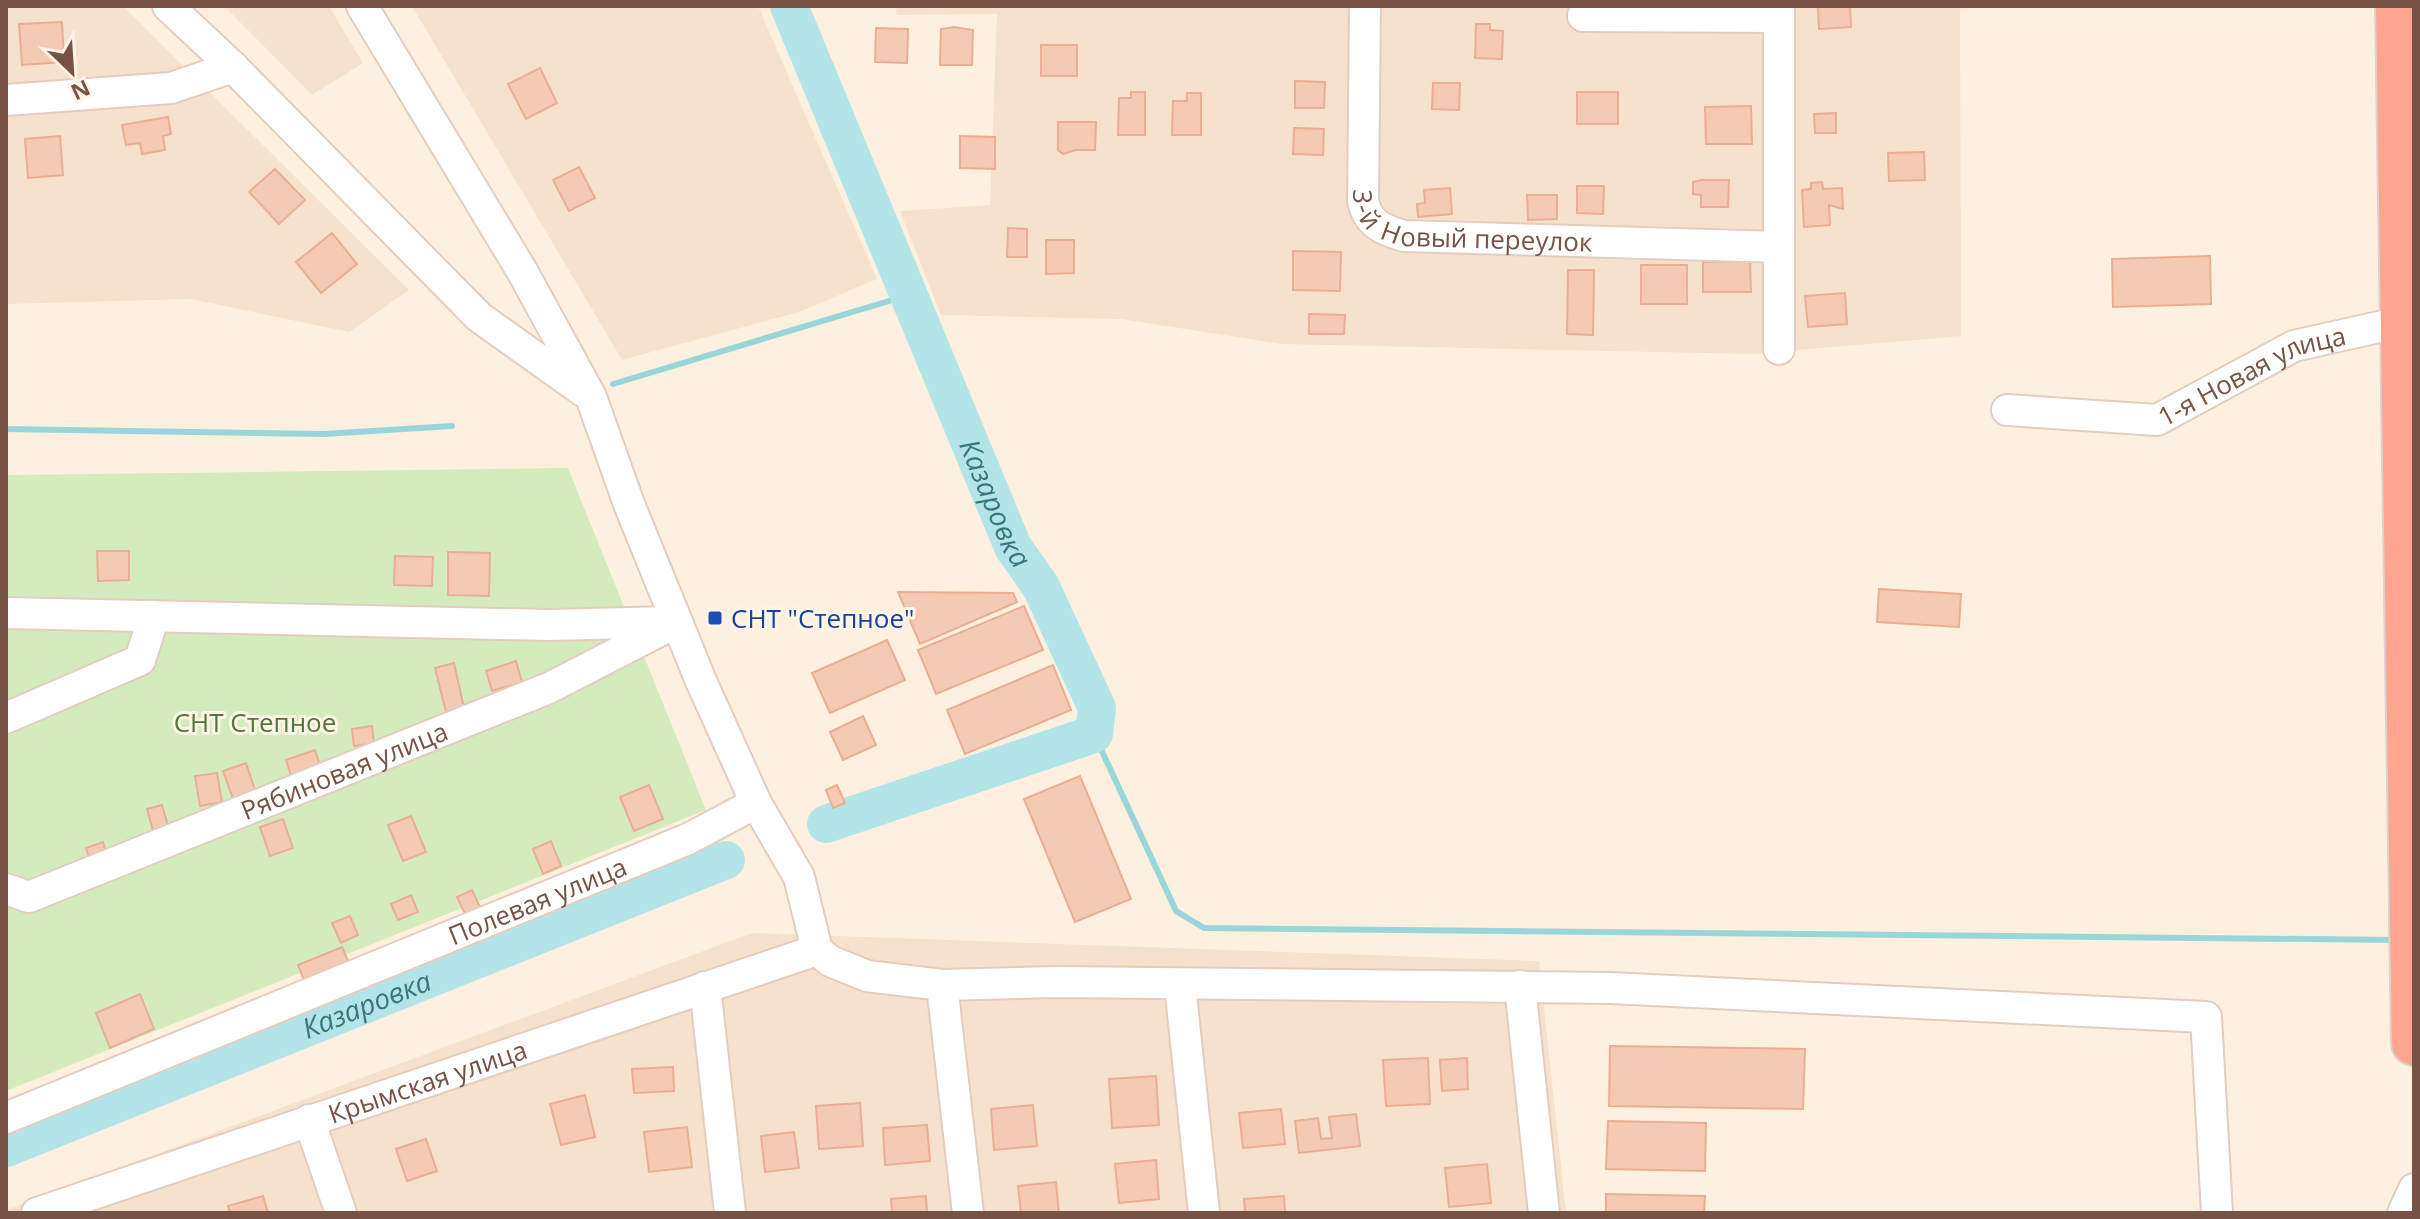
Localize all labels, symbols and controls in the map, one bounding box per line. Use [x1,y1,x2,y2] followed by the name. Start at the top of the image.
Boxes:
[32,32,112,112] north arrow
[66,74,95,108] text: N
[1345,189,1594,260] street label: 3-й Новый переулок
[2151,317,2349,434] street label: 1-я Новая улица
[951,433,1040,575] water label: Казаровка
[731,600,914,636] place label: СНТ "Степное"
[706,609,724,627] marker: СНТ "Степное"
[174,704,336,740] park label: СНТ Степное
[235,713,453,828] street label: Рябиновая улица
[443,848,632,953] street label: Полевая улица
[296,961,437,1047] water label: Казаровка
[323,1031,531,1132] street label: Крымская улица

